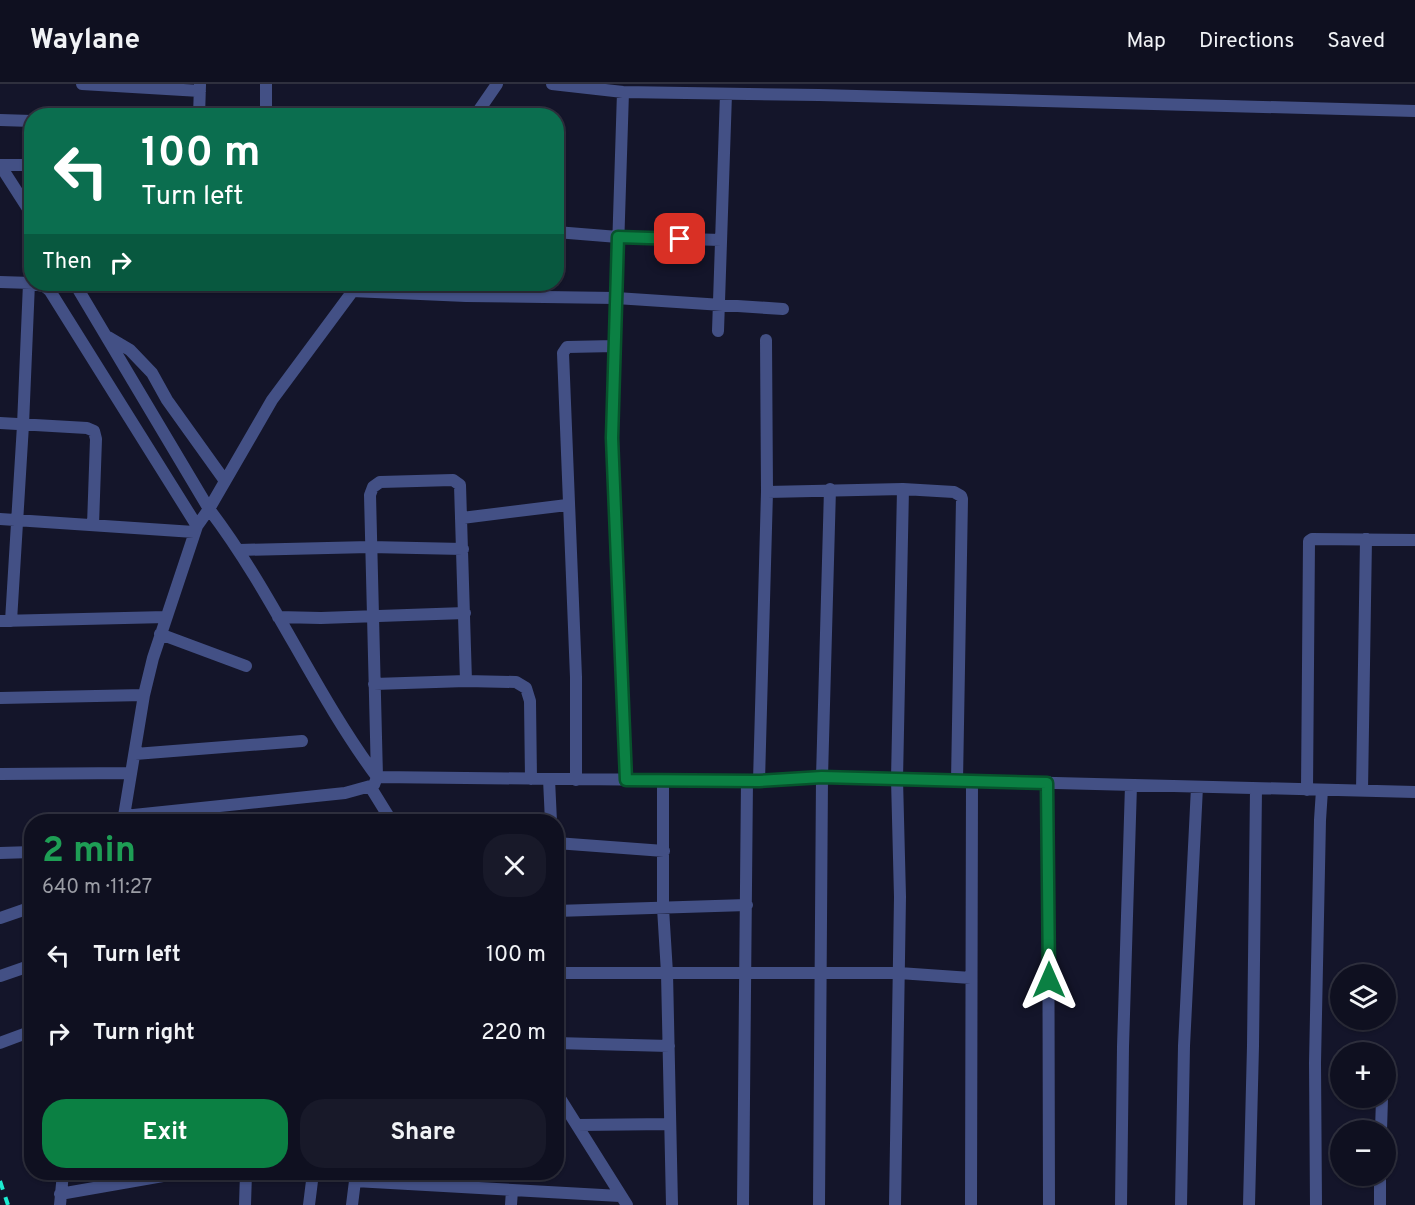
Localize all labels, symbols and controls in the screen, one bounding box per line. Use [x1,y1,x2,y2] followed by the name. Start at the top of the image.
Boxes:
[30,23,140,59] text: Waylane
[1126,28,1166,55] text: Map
[1199,28,1294,55] text: Directions
[1327,28,1385,55] text: Saved
[141,128,260,181] text: 100 m
[42,132,120,210] icon: left
[141,180,243,214] text: Turn left
[654,213,705,264] pin
[663,222,696,255] icon: arrive
[104,246,137,279] icon: right
[42,249,92,276] text: Then
[42,829,136,875] text: 2 min
[483,834,546,897] button: close
[42,875,152,901] text: 640 m · 11:27
[42,939,75,972] icon: left
[93,942,181,969] text: Turn left
[486,942,546,969] text: 100 m
[1017,948,1081,1012] position arrow
[1330,964,1396,1186] map controls
[1330,964,1396,1030] button: layers
[42,1017,75,1050] icon: right
[93,1020,195,1047] text: Turn right
[481,1020,546,1047] text: 220 m
[1330,1042,1396,1108] button: +
[42,1099,288,1168] button: Exit
[300,1099,546,1168] button: Share
[1330,1120,1396,1186] button: −

